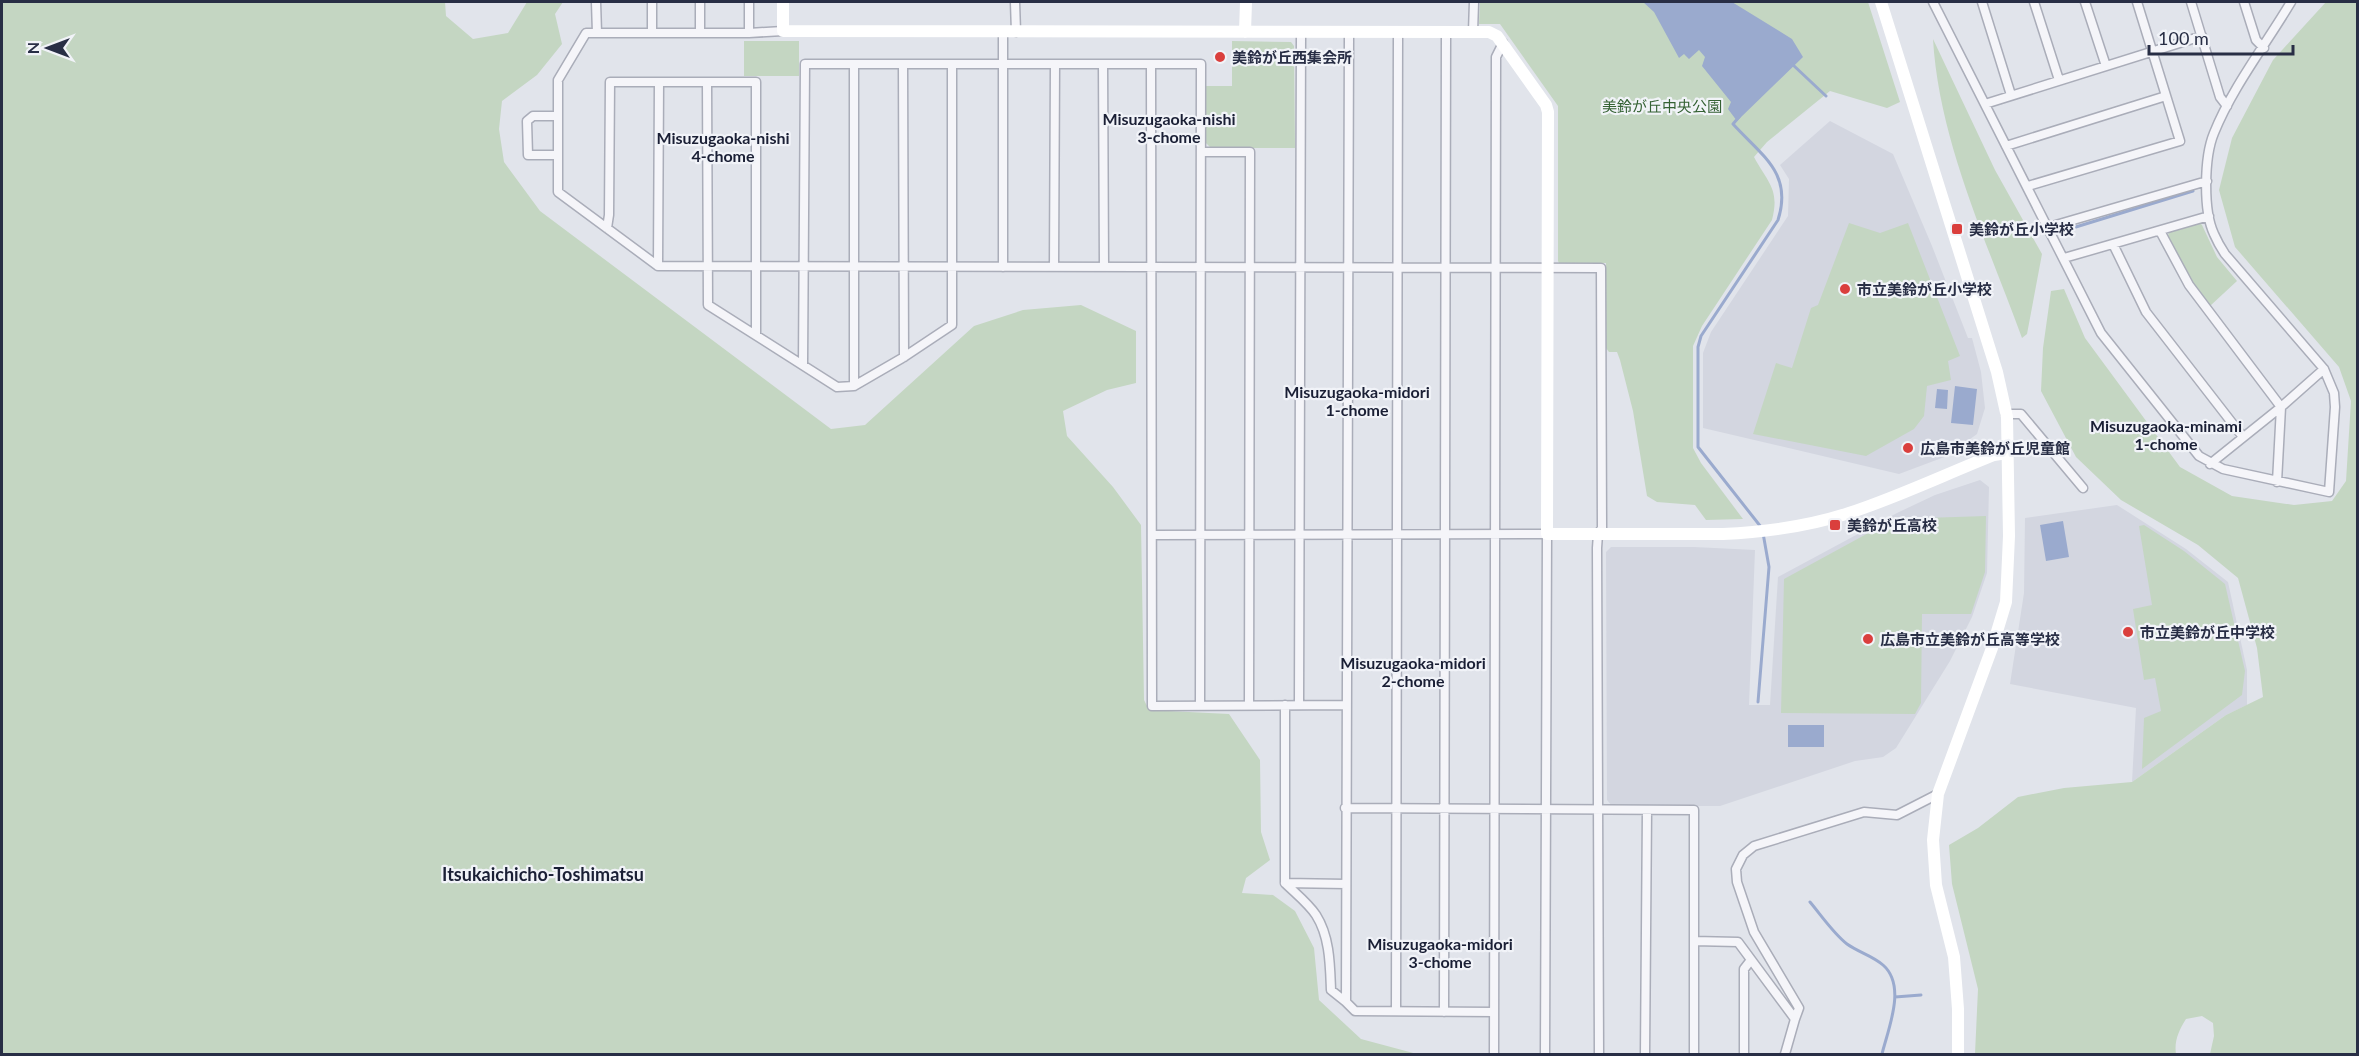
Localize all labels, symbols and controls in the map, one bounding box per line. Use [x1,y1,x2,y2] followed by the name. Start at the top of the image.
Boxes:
[18,18,78,78] north arrow
[2149,18,2293,56] scale bar
[2158,27,2209,49] text: 100 m
[23,42,42,54] text: N
[1232,48,1352,66] place label: 美鈴が丘西集会所
[1213,50,1227,64] marker: 美鈴が丘西集会所
[1602,97,1722,115] park label: 美鈴が丘中央公園
[1102,109,1236,146] district label: Misuzugaoka-nishi 3-chome
[656,128,790,165] district label: Misuzugaoka-nishi 4-chome
[1969,220,2074,238] place label: 美鈴が丘小学校
[1950,222,1964,236] marker: 美鈴が丘小学校
[1857,280,1992,298] place label: 市立美鈴が丘小学校
[1838,282,1852,296] marker: 市立美鈴が丘小学校
[1284,382,1430,419] district label: Misuzugaoka-midori 1-chome
[2090,416,2242,453] district label: Misuzugaoka-minami 1-chome
[1920,439,2070,457] place label: 広島市美鈴が丘児童館
[1901,441,1915,455] marker: 広島市美鈴が丘児童館
[1847,516,1937,534] place label: 美鈴が丘高校
[1828,518,1842,532] marker: 美鈴が丘高校
[2140,623,2275,641] place label: 市立美鈴が丘中学校
[2121,625,2135,639] marker: 市立美鈴が丘中学校
[1880,630,2060,648] place label: 広島市立美鈴が丘高等学校
[1861,632,1875,646] marker: 広島市立美鈴が丘高等学校
[1340,653,1486,690] district label: Misuzugaoka-midori 2-chome
[442,863,644,885] district label: Itsukaichicho-Toshimatsu
[1367,934,1513,971] district label: Misuzugaoka-midori 3-chome

